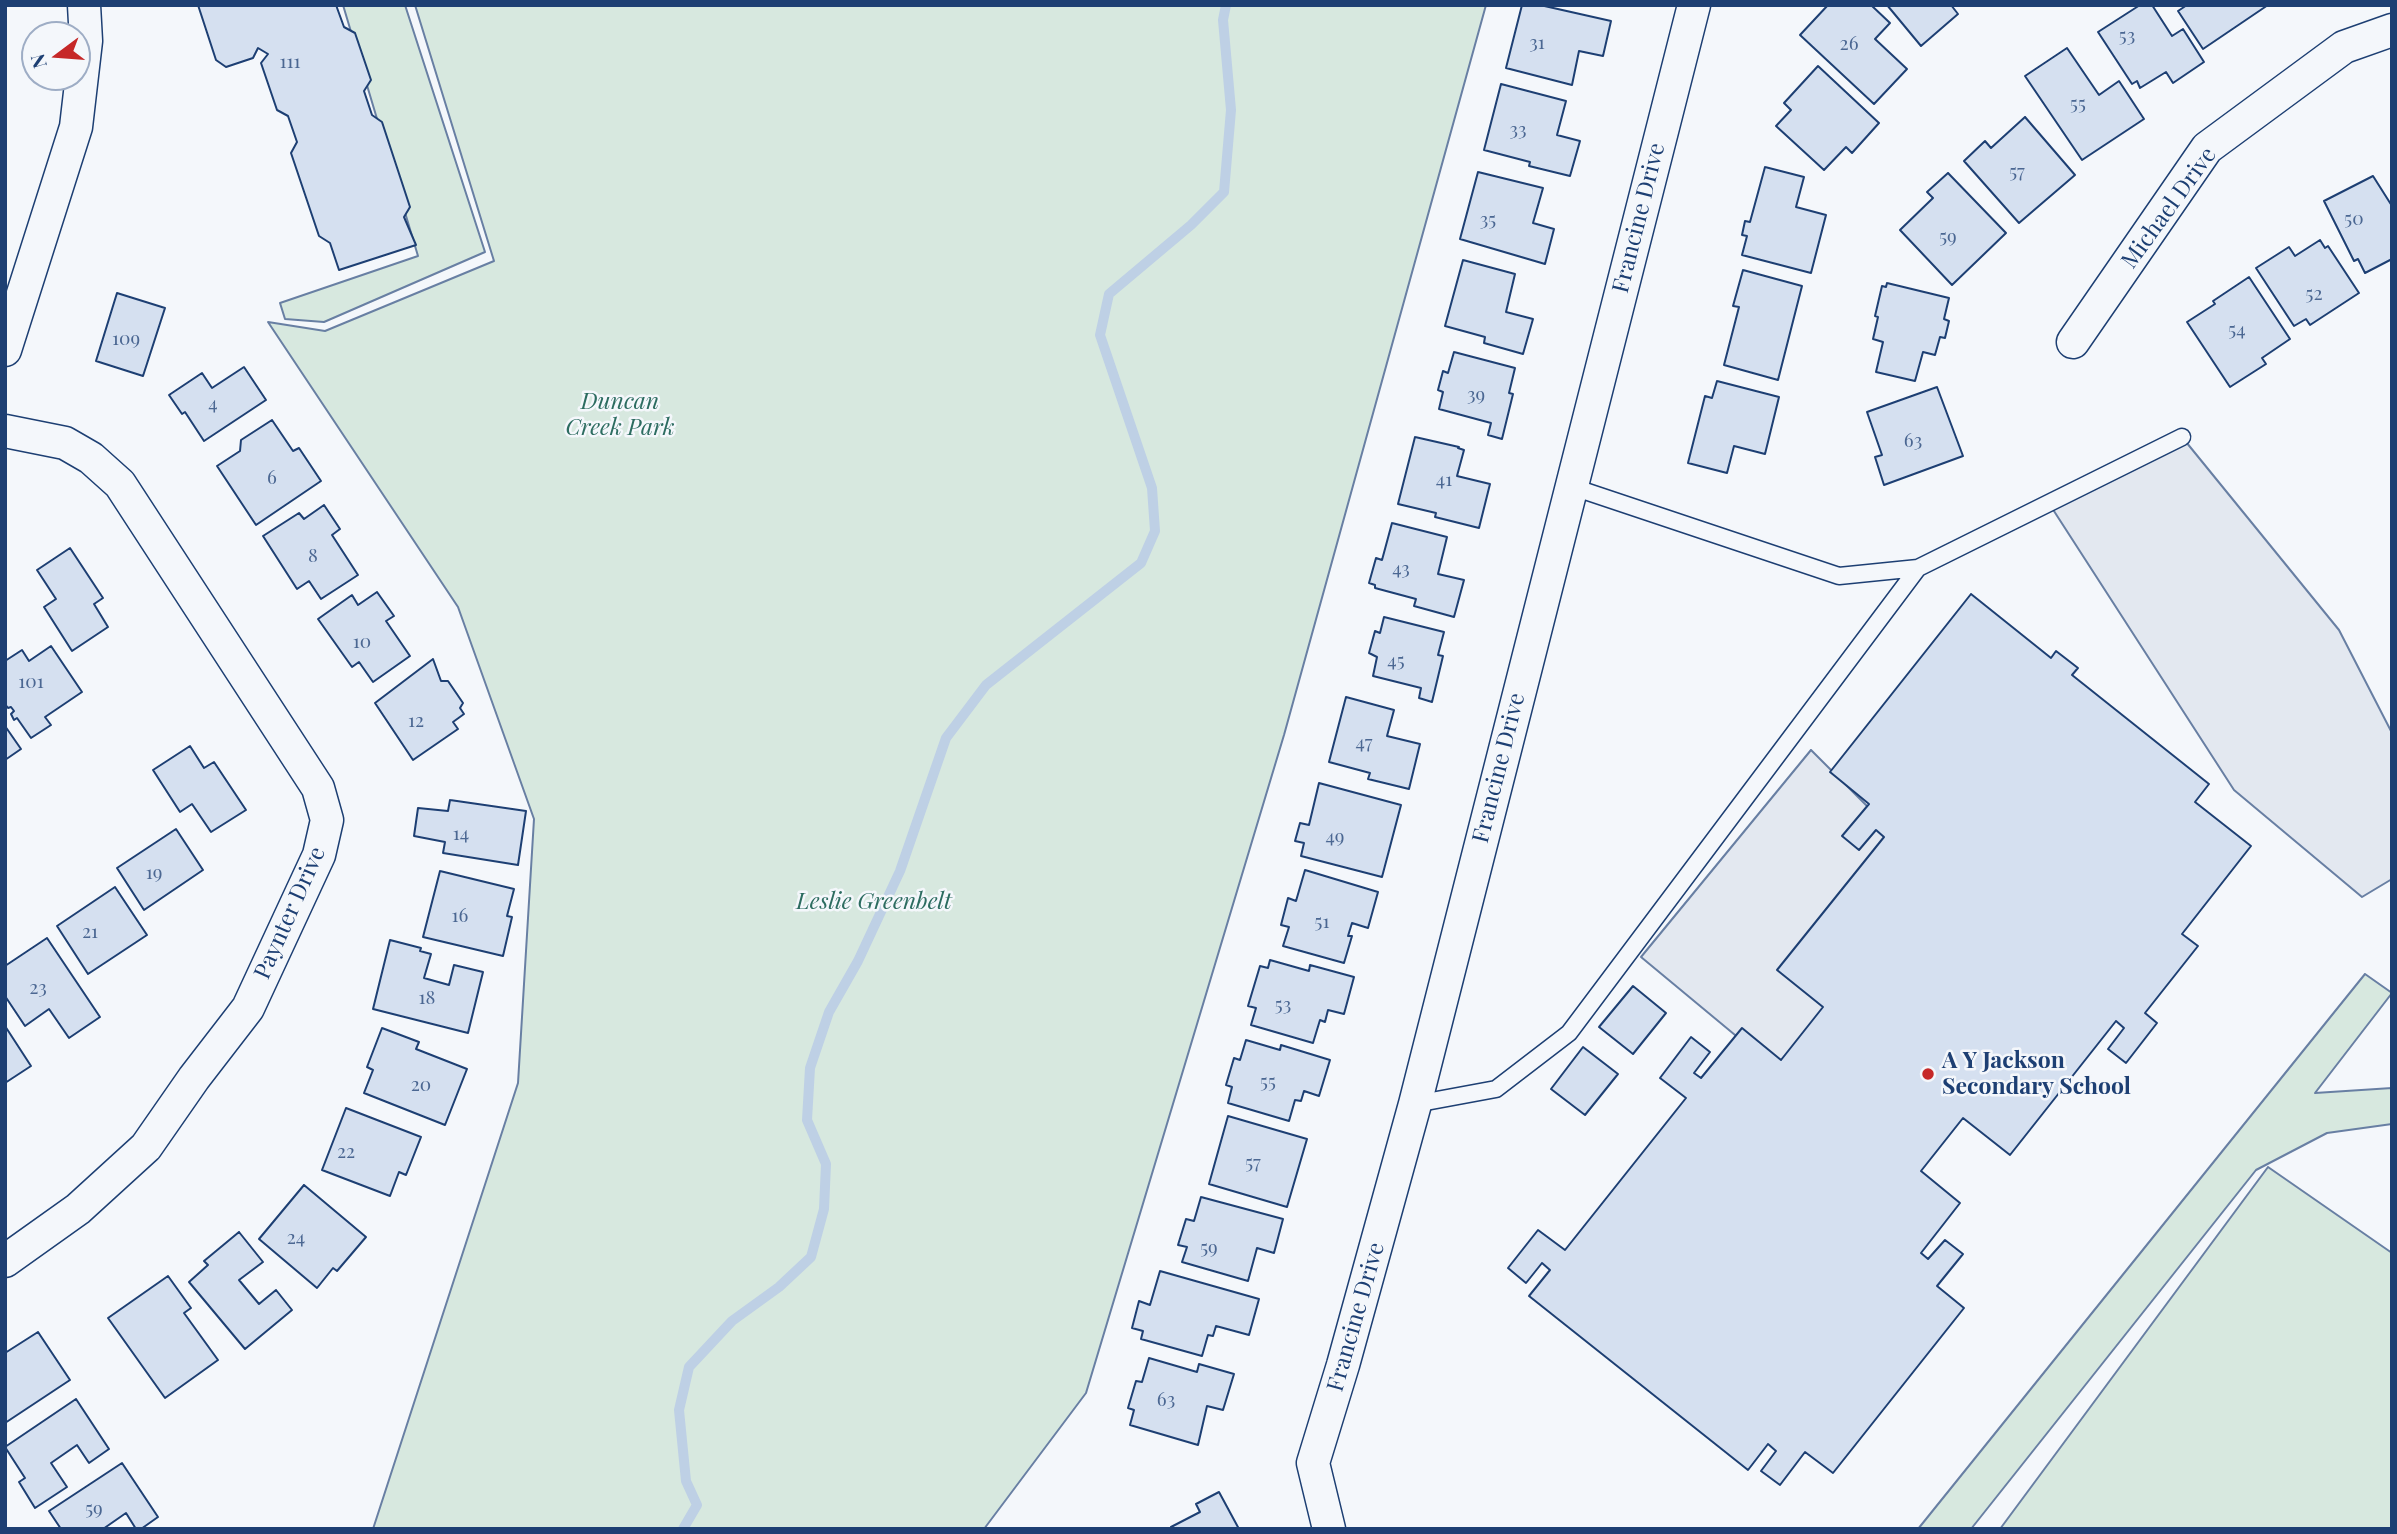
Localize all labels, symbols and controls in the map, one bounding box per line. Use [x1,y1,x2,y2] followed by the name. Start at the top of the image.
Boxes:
[21,21,91,91] north arrow
[2119,25,2135,47] house number: 53
[1529,32,1545,54] house number: 31
[1840,33,1858,55] house number: 26
[23,51,52,71] text: N
[279,51,301,73] house number: 111
[2070,93,2086,115] house number: 55
[1509,119,1527,141] house number: 33
[1607,140,1671,296] street label: Francine Drive
[2116,142,2222,274] street label: Michael Drive
[2009,161,2025,183] house number: 57
[2344,208,2364,230] house number: 50
[1480,209,1496,231] house number: 35
[1939,226,1957,248] house number: 59
[2306,283,2322,305] house number: 52
[2228,319,2246,341] house number: 54
[112,328,140,350] house number: 109
[1467,384,1485,406] house number: 39
[565,388,675,442] park label: Duncan Creek Park
[208,393,218,415] house number: 4
[1904,430,1922,452] house number: 63
[267,467,277,489] house number: 6
[1436,469,1452,491] house number: 41
[308,545,318,567] house number: 8
[1392,558,1410,580] house number: 43
[353,631,371,653] house number: 10
[1387,650,1405,672] house number: 45
[18,671,44,693] house number: 101
[1467,690,1531,846] street label: Francine Drive
[408,710,424,732] house number: 12
[1356,732,1372,754] house number: 47
[453,823,469,845] house number: 14
[1325,826,1345,848] house number: 49
[249,843,331,983] street label: Paynter Drive
[146,862,162,884] house number: 19
[796,888,952,916] park label: Leslie Greenbelt
[452,905,468,927] house number: 16
[1315,911,1329,933] house number: 51
[82,921,98,943] house number: 21
[29,977,47,999] house number: 23
[419,987,435,1009] house number: 18
[1275,994,1291,1016] house number: 53
[1942,1047,2131,1101] place label: A Y Jackson Secondary School
[1920,1066,1936,1082] marker: A Y Jackson Secondary School
[1260,1071,1276,1093] house number: 55
[411,1074,431,1096] house number: 20
[337,1141,355,1163] house number: 22
[1245,1152,1261,1174] house number: 57
[287,1227,305,1249] house number: 24
[1200,1237,1218,1259] house number: 59
[1322,1239,1390,1395] street label: Francine Drive
[1157,1389,1175,1411] house number: 63
[85,1498,103,1520] house number: 59

